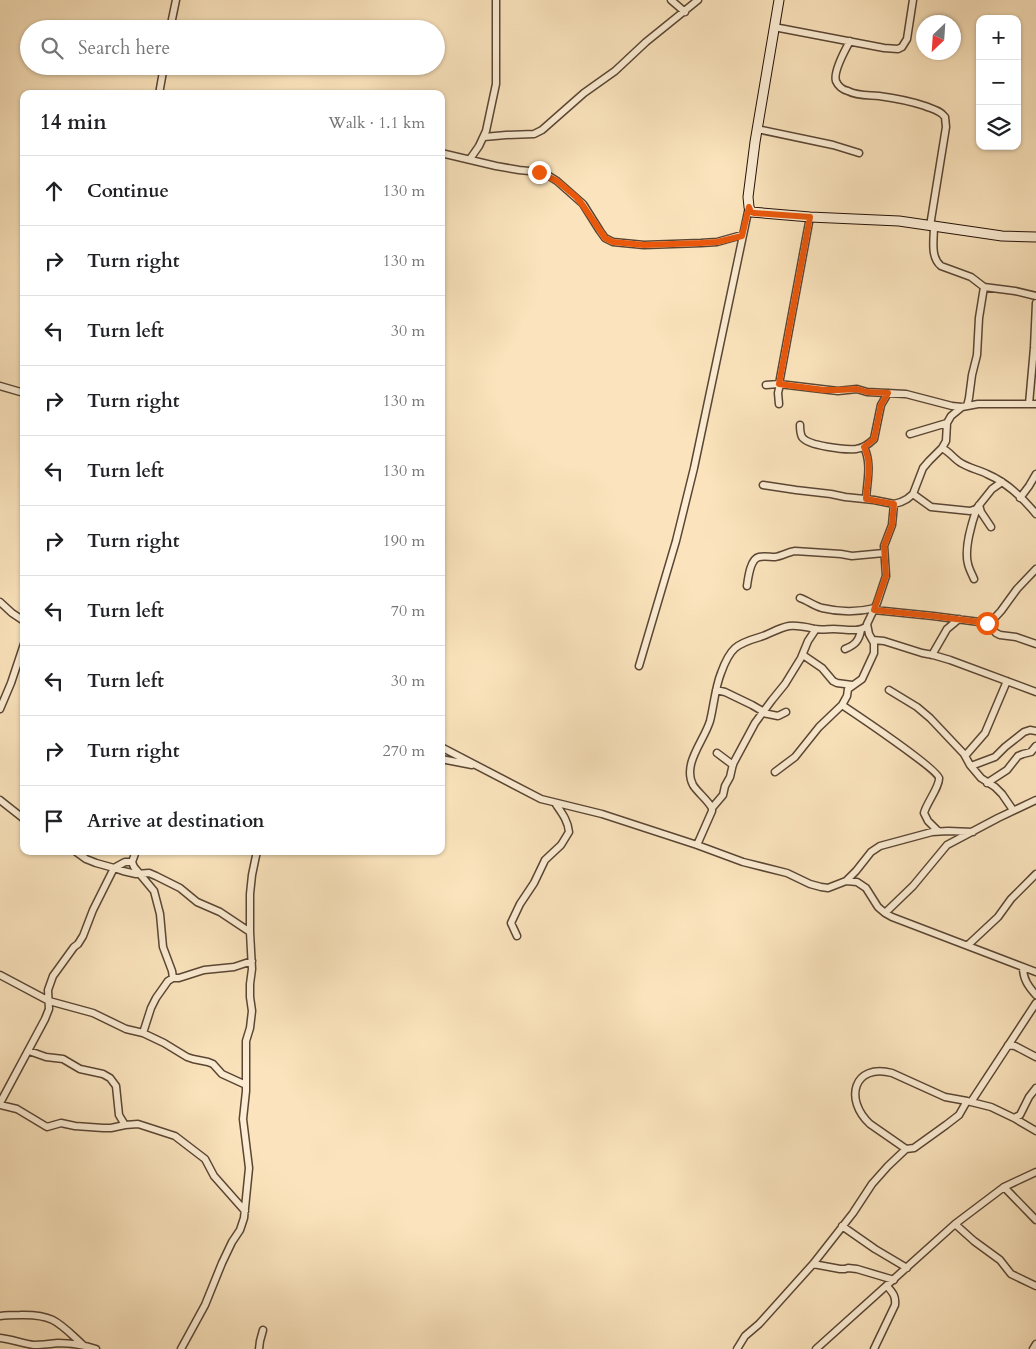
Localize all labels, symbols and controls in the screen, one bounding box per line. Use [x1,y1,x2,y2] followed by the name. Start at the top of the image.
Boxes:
[916,15,961,60] north arrow
[976,15,1021,150] map controls
[976,15,1021,60] button: +
[20,20,445,75] search box
[38,34,66,62] icon: search
[78,35,170,61] text: Search here
[976,60,1021,105] button: −
[976,105,1021,150] button: layers
[40,108,107,137] text: 14 min
[328,112,425,134] text: Walk · 1.1 km
[528,161,551,184] route end
[40,177,68,205] icon: ahead
[87,178,169,204] text: Continue
[383,180,425,202] text: 130 m
[40,247,68,275] icon: right
[87,248,179,274] text: Turn right
[383,250,425,272] text: 130 m
[40,317,68,345] icon: left
[87,318,164,344] text: Turn left
[391,320,425,342] text: 30 m
[40,387,68,415] icon: right
[87,388,179,414] text: Turn right
[383,390,425,412] text: 130 m
[40,457,68,485] icon: left
[87,458,164,484] text: Turn left
[383,460,425,482] text: 130 m
[40,527,68,555] icon: right
[87,528,179,554] text: Turn right
[383,530,425,552] text: 190 m
[40,597,68,625] icon: left
[87,598,164,624] text: Turn left
[391,600,425,622] text: 70 m
[976,612,999,635] route start
[40,667,68,695] icon: left
[87,668,164,694] text: Turn left
[391,670,425,692] text: 30 m
[40,737,68,765] icon: right
[87,738,179,764] text: Turn right
[383,740,425,762] text: 270 m
[40,807,68,835] icon: arrive
[87,808,264,834] text: Arrive at destination

